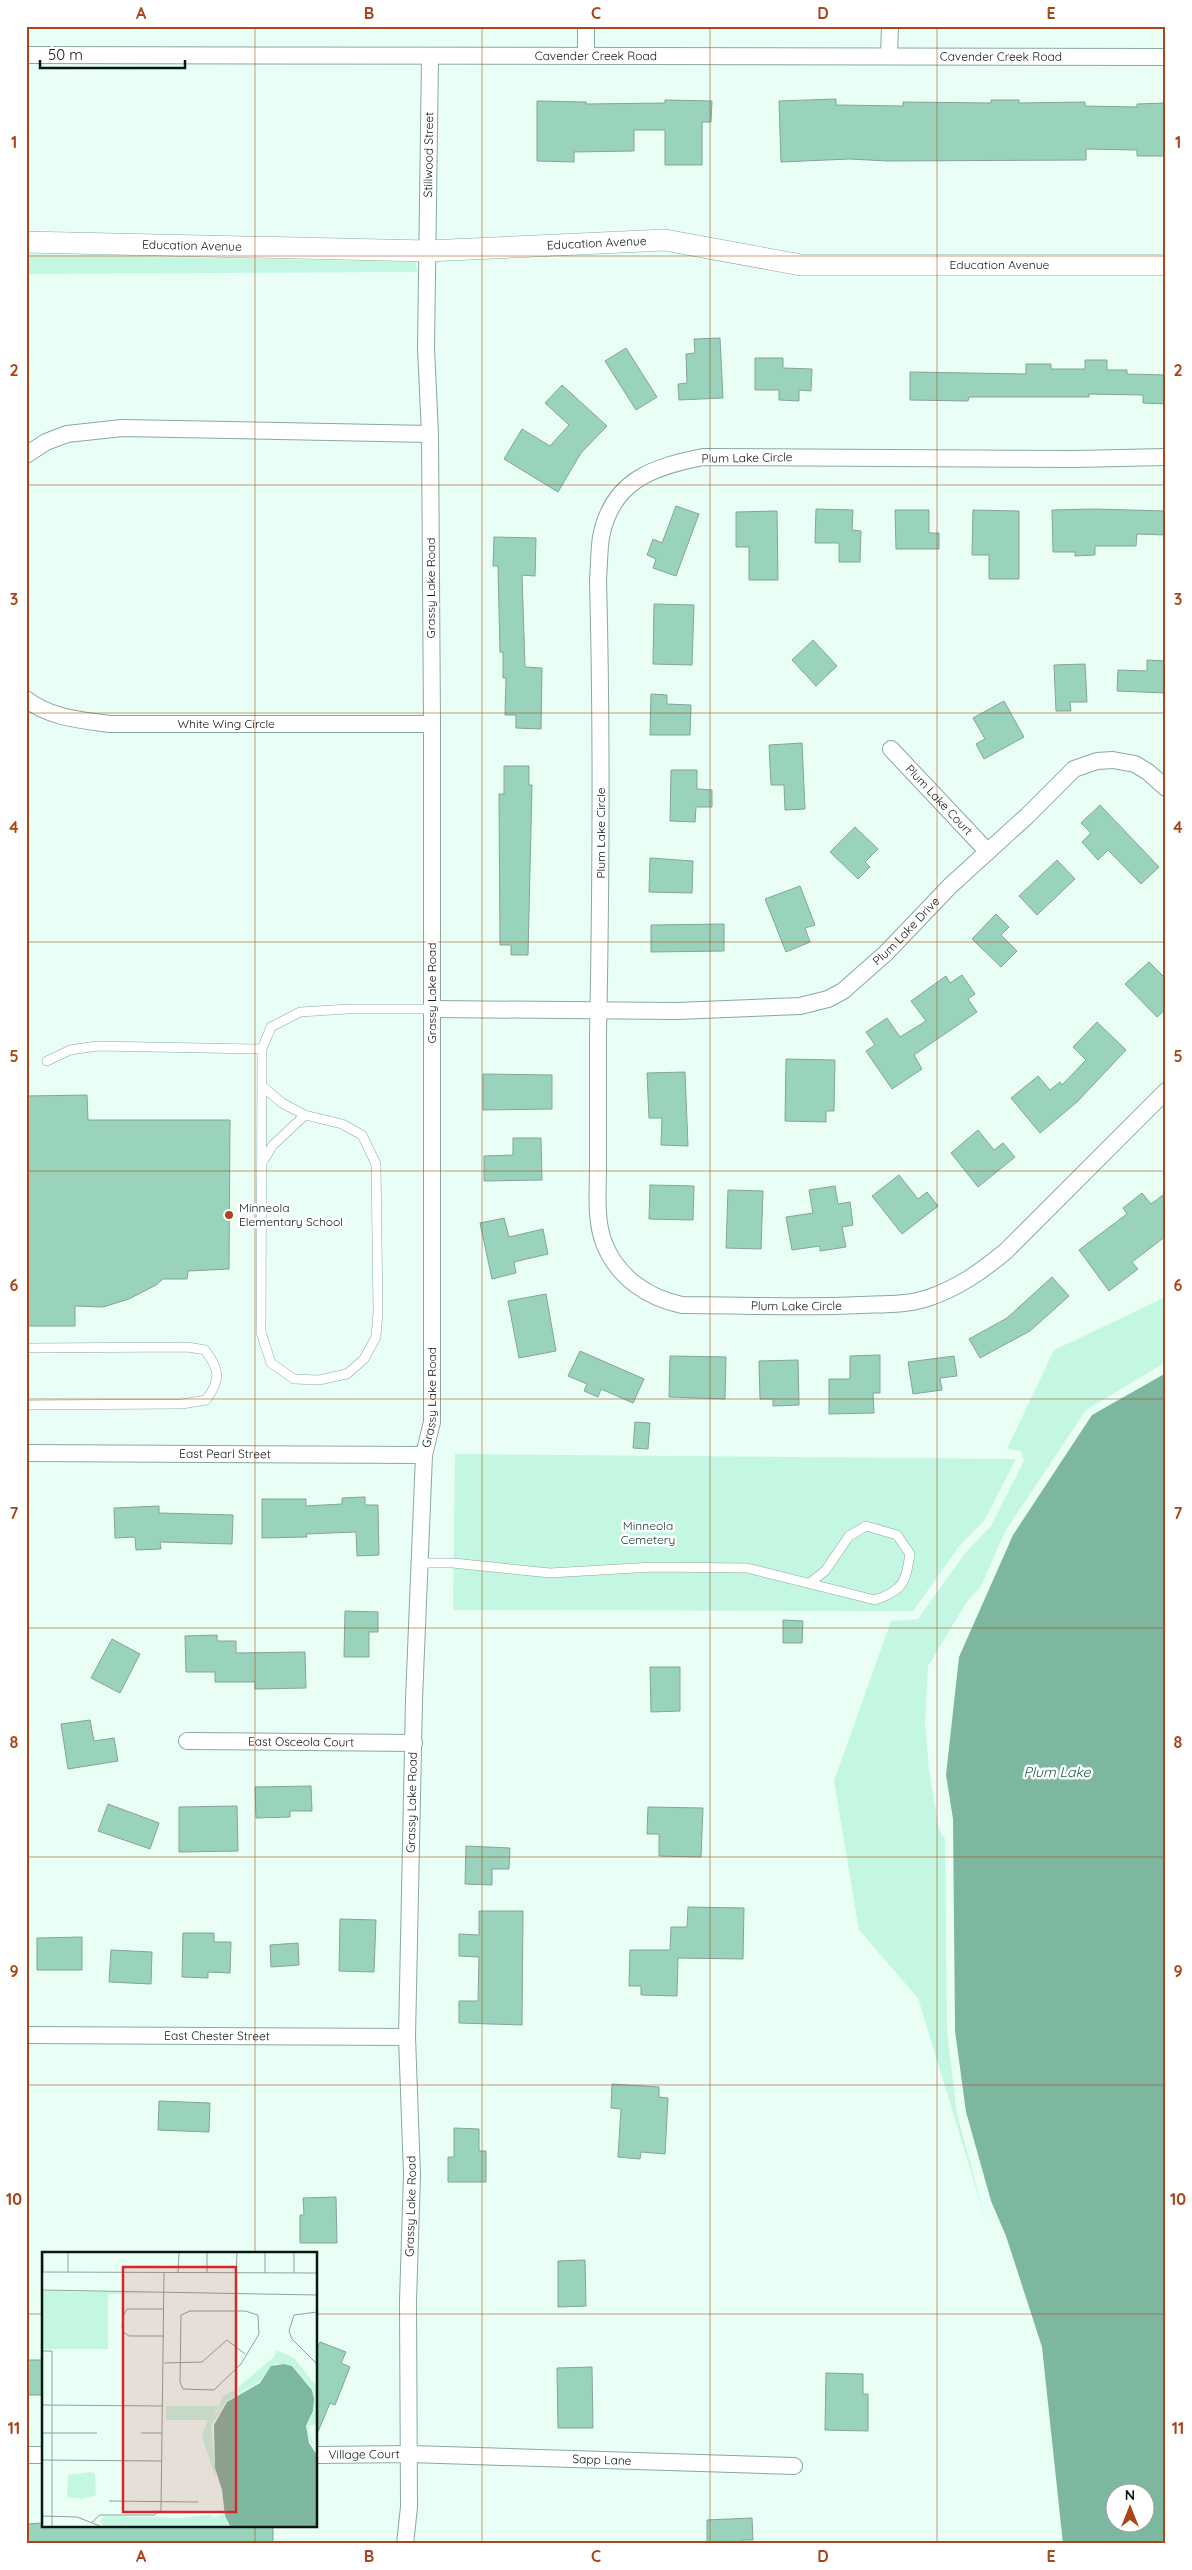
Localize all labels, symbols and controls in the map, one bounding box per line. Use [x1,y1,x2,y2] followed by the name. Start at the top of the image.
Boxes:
[136,3,147,23] text: A
[364,3,374,23] text: B
[591,3,601,23] text: C
[817,3,829,23] text: D
[1046,3,1056,23] text: E
[40,38,185,70] scale bar
[48,45,83,64] text: 50 m
[535,48,657,63] street label: Cavender Creek Road
[940,49,1062,64] street label: Cavender Creek Road
[420,112,436,198] street label: Stillwood Street
[11,132,17,152] text: 1
[1175,132,1181,152] text: 1
[547,233,647,252] street label: Education Avenue
[142,237,242,254] street label: Education Avenue
[949,257,1049,272] street label: Education Avenue
[9,360,19,380] text: 2
[1173,360,1183,380] text: 2
[701,449,793,466] street label: Plum Lake Circle
[423,537,438,639] street label: Grassy Lake Road
[10,589,18,609] text: 3
[1174,589,1182,609] text: 3
[178,716,275,731] street label: White Wing Circle
[903,761,976,838] street label: Plum Lake Court
[593,787,608,879] street label: Plum Lake Circle
[9,817,19,837] text: 4
[1173,817,1183,837] text: 4
[869,893,943,968] street label: Plum Lake Drive
[424,942,439,1044] street label: Grassy Lake Road
[9,1046,19,1066] text: 5
[1173,1046,1183,1066] text: 5
[239,1200,343,1229] place label: Minneola Elementary School
[223,1209,235,1221] marker: Minneola Elementary School
[10,1275,19,1295] text: 6
[1174,1275,1183,1295] text: 6
[751,1298,842,1313] street label: Plum Lake Circle
[418,1347,439,1449] street label: Grassy Lake Road
[179,1446,271,1461] street label: East Pearl Street
[10,1503,19,1523] text: 7
[1174,1503,1183,1523] text: 7
[621,1518,675,1547] park label: Minneola Cemetery
[10,1732,19,1752] text: 8
[1174,1732,1183,1752] text: 8
[248,1734,354,1749] street label: East Osceola Court
[403,1752,420,1853] street label: Grassy Lake Road
[1023,1763,1092,1781] water label: Plum Lake
[9,1961,19,1981] text: 9
[1173,1961,1183,1981] text: 9
[164,2028,270,2043] street label: East Chester Street
[401,2155,419,2257] street label: Grassy Lake Road
[6,2189,22,2209] text: 10
[1170,2189,1186,2209] text: 10
[42,2252,318,2528] inset map
[8,2418,20,2438] text: 11
[1172,2418,1184,2438] text: 11
[328,2446,400,2462] street label: Village Court
[572,2451,632,2468] street label: Sapp Lane
[1104,2482,1154,2532] north arrow
[1125,2486,1135,2504] text: N
[136,2546,147,2566] text: A
[364,2546,374,2566] text: B
[591,2546,601,2566] text: C
[817,2546,829,2566] text: D
[1046,2546,1056,2566] text: E

